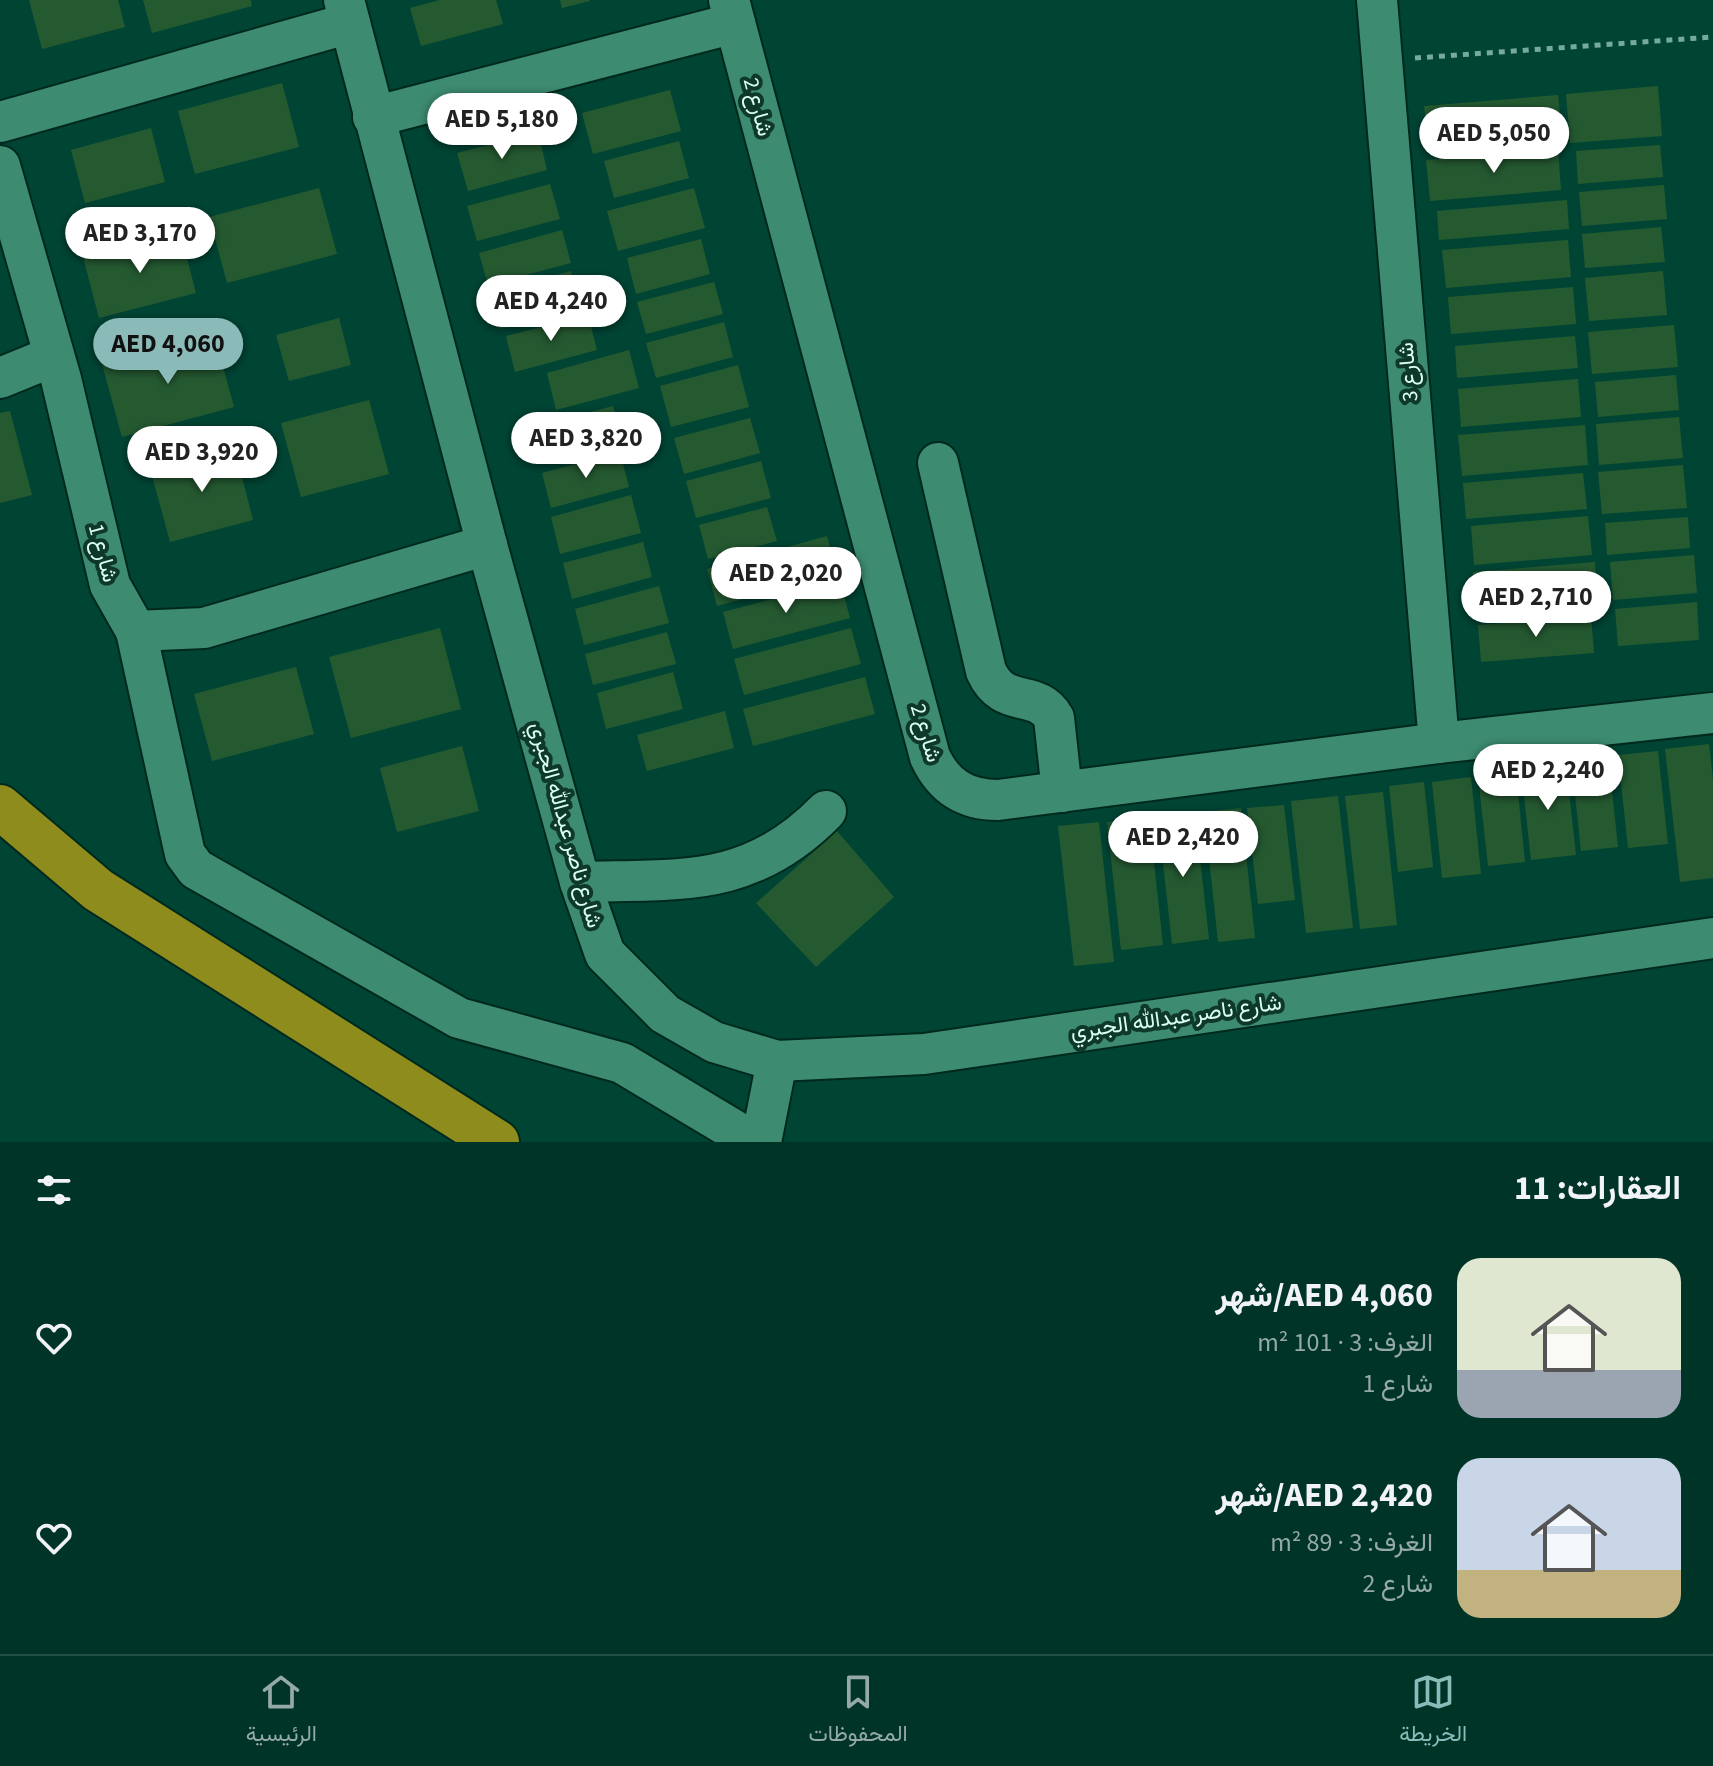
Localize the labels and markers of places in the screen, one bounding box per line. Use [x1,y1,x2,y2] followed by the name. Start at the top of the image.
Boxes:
[410,93,594,161] pin: AED 5,180
[1402,107,1586,175] pin: AED 5,050
[48,207,232,275] pin: AED 3,170
[459,275,643,343] pin: AED 4,240
[76,318,260,386] pin: AED 4,060
[494,412,678,480] pin: AED 3,820
[110,426,294,494] pin: AED 3,920
[694,547,878,615] pin: AED 2,020
[1444,571,1628,639] pin: AED 2,710
[1456,744,1640,812] pin: AED 2,240
[1091,811,1275,879] pin: AED 2,420

